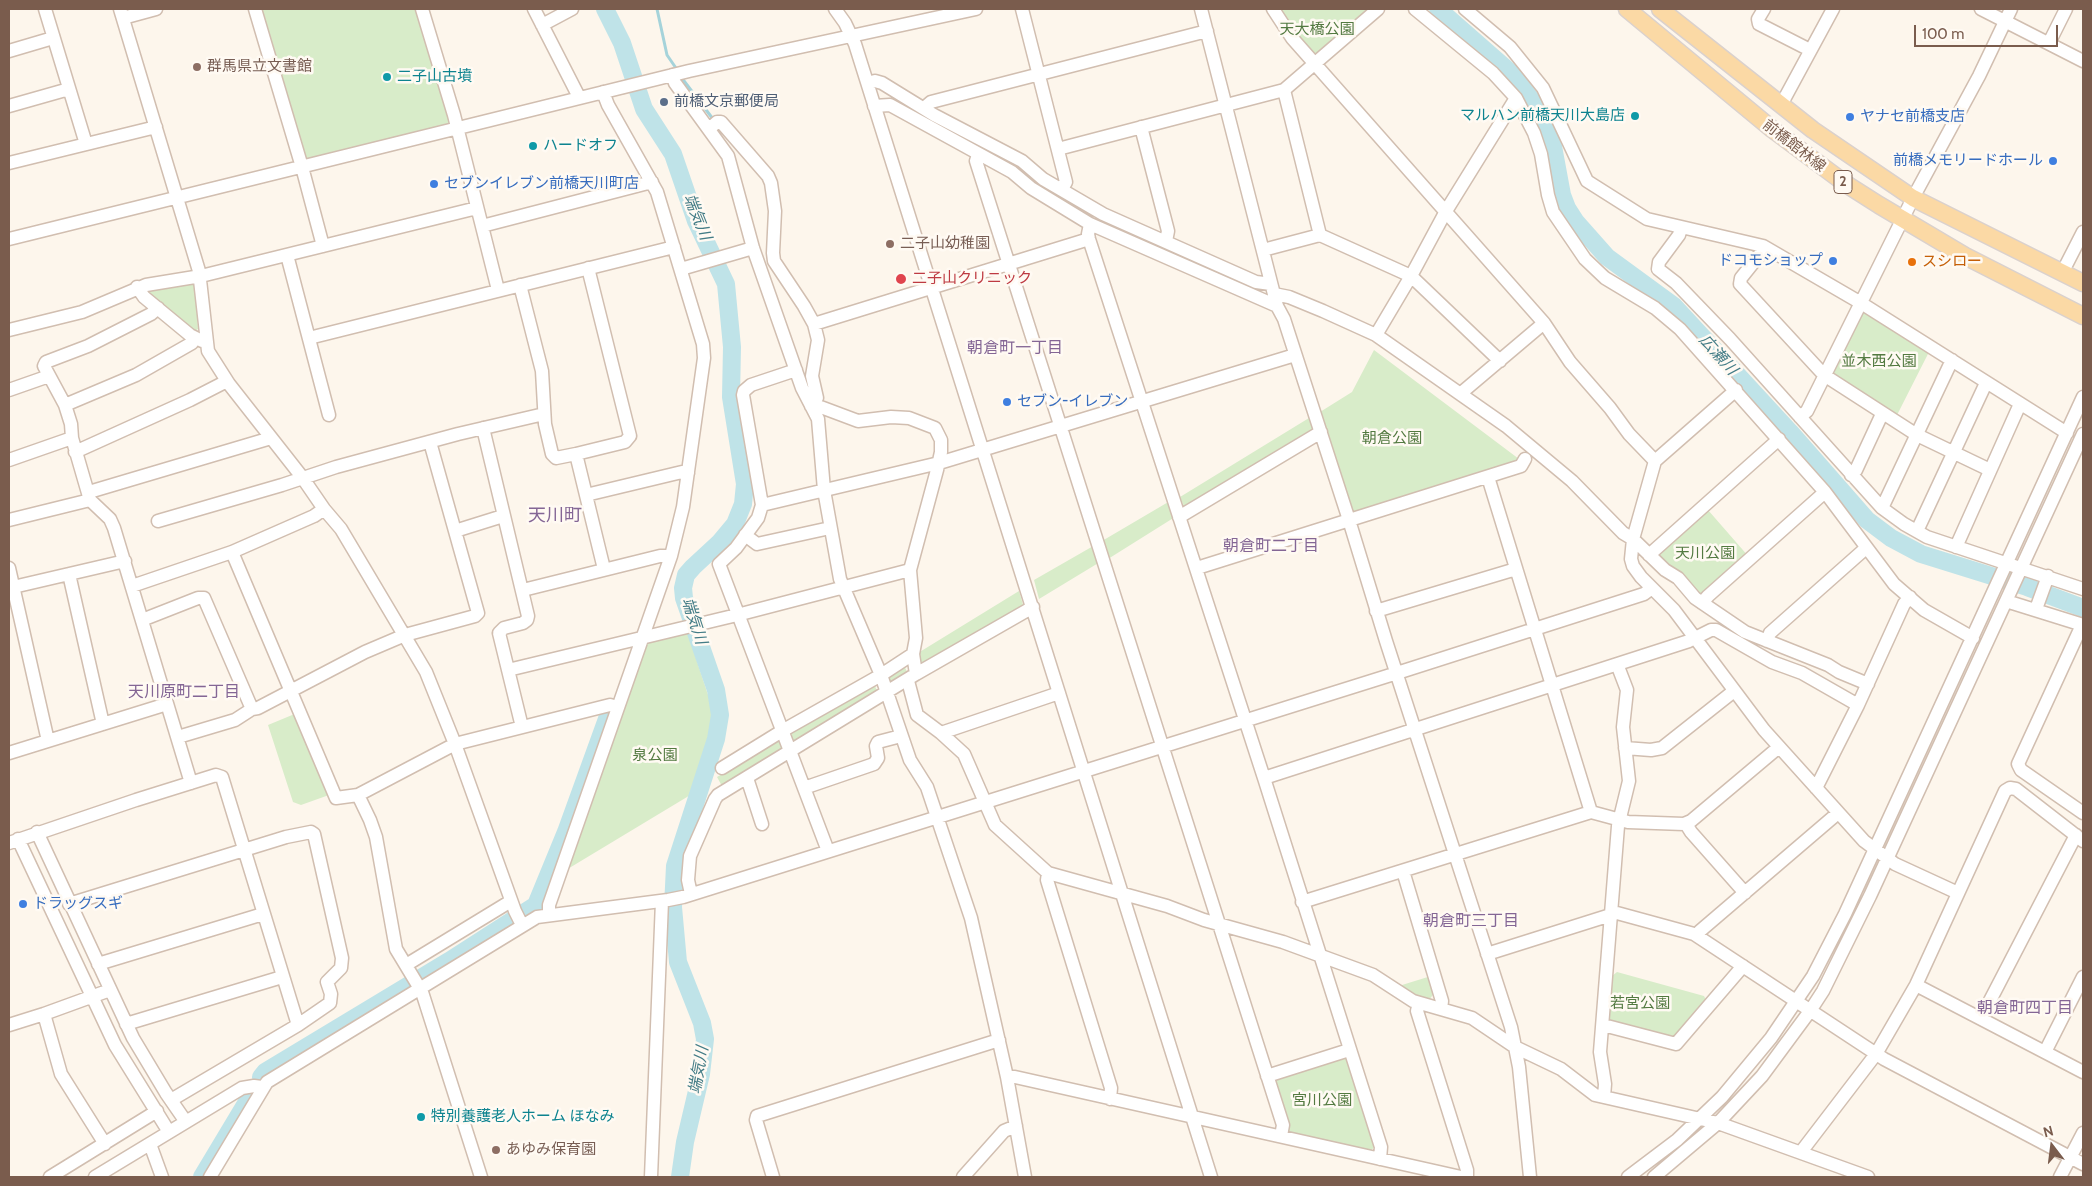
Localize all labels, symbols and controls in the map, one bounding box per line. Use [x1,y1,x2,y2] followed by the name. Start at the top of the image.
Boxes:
[1917,15,2061,47] scale bar
[1280,21,1354,39] park label: 天大橋公園
[1922,25,1964,43] text: 100 m
[207,58,312,76] place label: 群馬県立文書館
[191,61,203,73] marker: 群馬県立文書館
[397,68,472,86] place label: 二子山古墳
[381,71,393,83] marker: 二子山古墳
[674,93,779,111] place label: 前橋文京郵便局
[658,96,670,108] marker: 前橋文京郵便局
[1460,107,1625,125] place label: マルハン前橋天川大島店
[1860,108,1965,126] place label: ヤナセ前橋支店
[1629,110,1641,122] marker: マルハン前橋天川大島店
[1844,111,1856,123] marker: ヤナセ前橋支店
[1759,116,1829,176] street label: 前橋館林線
[543,137,618,155] place label: ハードオフ
[527,140,539,152] marker: ハードオフ
[1893,152,2043,170] place label: 前橋メモリードホール
[2047,155,2059,167] marker: 前橋メモリードホール
[1834,170,1852,193] road number: 2
[444,175,639,193] place label: セブンイレブン前橋天川町店
[428,178,440,190] marker: セブンイレブン前橋天川町店
[679,191,715,243] water label: 端気川
[900,235,990,253] place label: 二子山幼稚園
[884,238,896,250] marker: 二子山幼稚園
[1718,252,1823,270] place label: ドコモショップ
[1922,253,1982,271] place label: スシロー
[1827,255,1839,267] marker: ドコモショップ
[1906,256,1918,268] marker: スシロー
[912,270,1032,288] place label: 二子山クリニック
[894,272,908,286] marker: 二子山クリニック
[1695,331,1741,379] water label: 広瀬川
[967,338,1063,358] district label: 朝倉町一丁目
[1842,353,1916,371] park label: 並木西公園
[1017,393,1128,411] place label: セブン-イレブン
[1001,396,1013,408] marker: セブン-イレブン
[1362,430,1422,448] park label: 朝倉公園
[528,505,582,527] district label: 天川町
[1223,536,1319,556] district label: 朝倉町二丁目
[1675,545,1735,563] park label: 天川公園
[677,595,711,647] water label: 端気川
[128,682,240,702] district label: 天川原町二丁目
[633,747,677,765] park label: 泉公園
[33,895,123,913] place label: ドラッグスギ
[17,898,29,910] marker: ドラッグスギ
[1423,911,1519,931] district label: 朝倉町三丁目
[1610,995,1670,1013] park label: 若宮公園
[1977,998,2073,1018] district label: 朝倉町四丁目
[685,1045,713,1095] water label: 端気川
[1292,1092,1352,1110] park label: 宮川公園
[431,1108,614,1126] place label: 特別養護老人ホーム ほなみ
[415,1111,427,1123] marker: 特別養護老人ホーム ほなみ
[2027,1121,2077,1171] north arrow
[2041,1122,2055,1141] text: N
[506,1141,596,1159] place label: あゆみ保育園
[490,1144,502,1156] marker: あゆみ保育園

